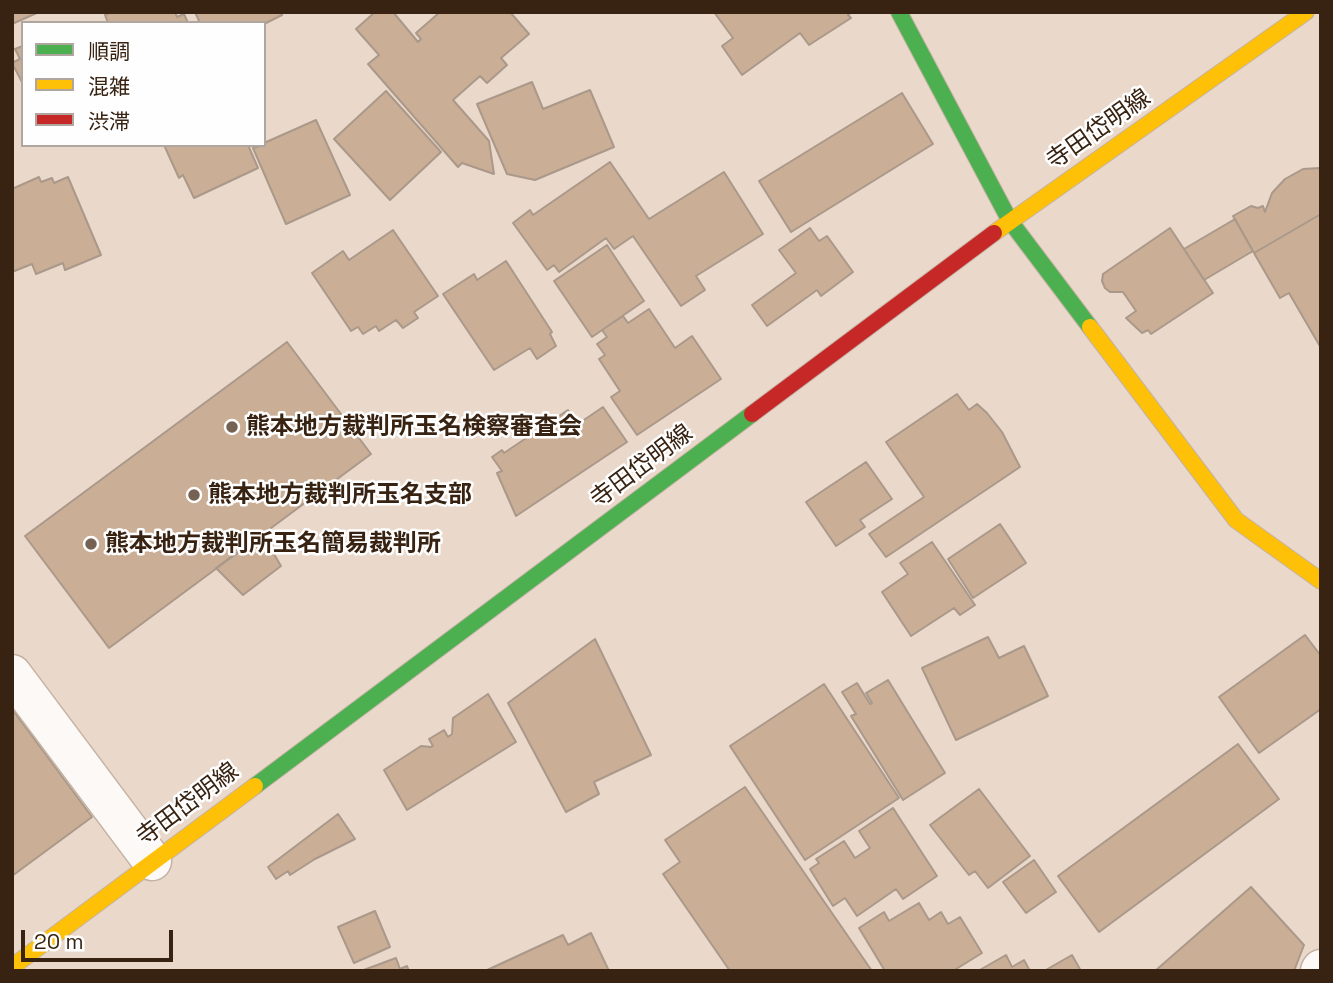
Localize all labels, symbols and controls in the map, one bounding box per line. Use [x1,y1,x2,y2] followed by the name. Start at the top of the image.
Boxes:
[21,21,266,147] legend
[88,38,130,65] text: 順調
[88,73,130,100] text: 混雑
[1042,84,1156,176] street label: 寺田岱明線
[88,108,130,135] text: 渋滞
[246,413,582,441] place label: 熊本地方裁判所玉名検察審査会
[224,419,240,435] marker: 熊本地方裁判所玉名検察審査会
[585,419,699,515] street label: 寺田岱明線
[208,481,472,509] place label: 熊本地方裁判所玉名支部
[186,487,202,503] marker: 熊本地方裁判所玉名支部
[105,530,441,558] place label: 熊本地方裁判所玉名簡易裁判所
[83,536,99,552] marker: 熊本地方裁判所玉名簡易裁判所
[131,757,245,853] street label: 寺田岱明線
[24,916,177,960] scale bar
[34,928,84,955] text: 20 m

